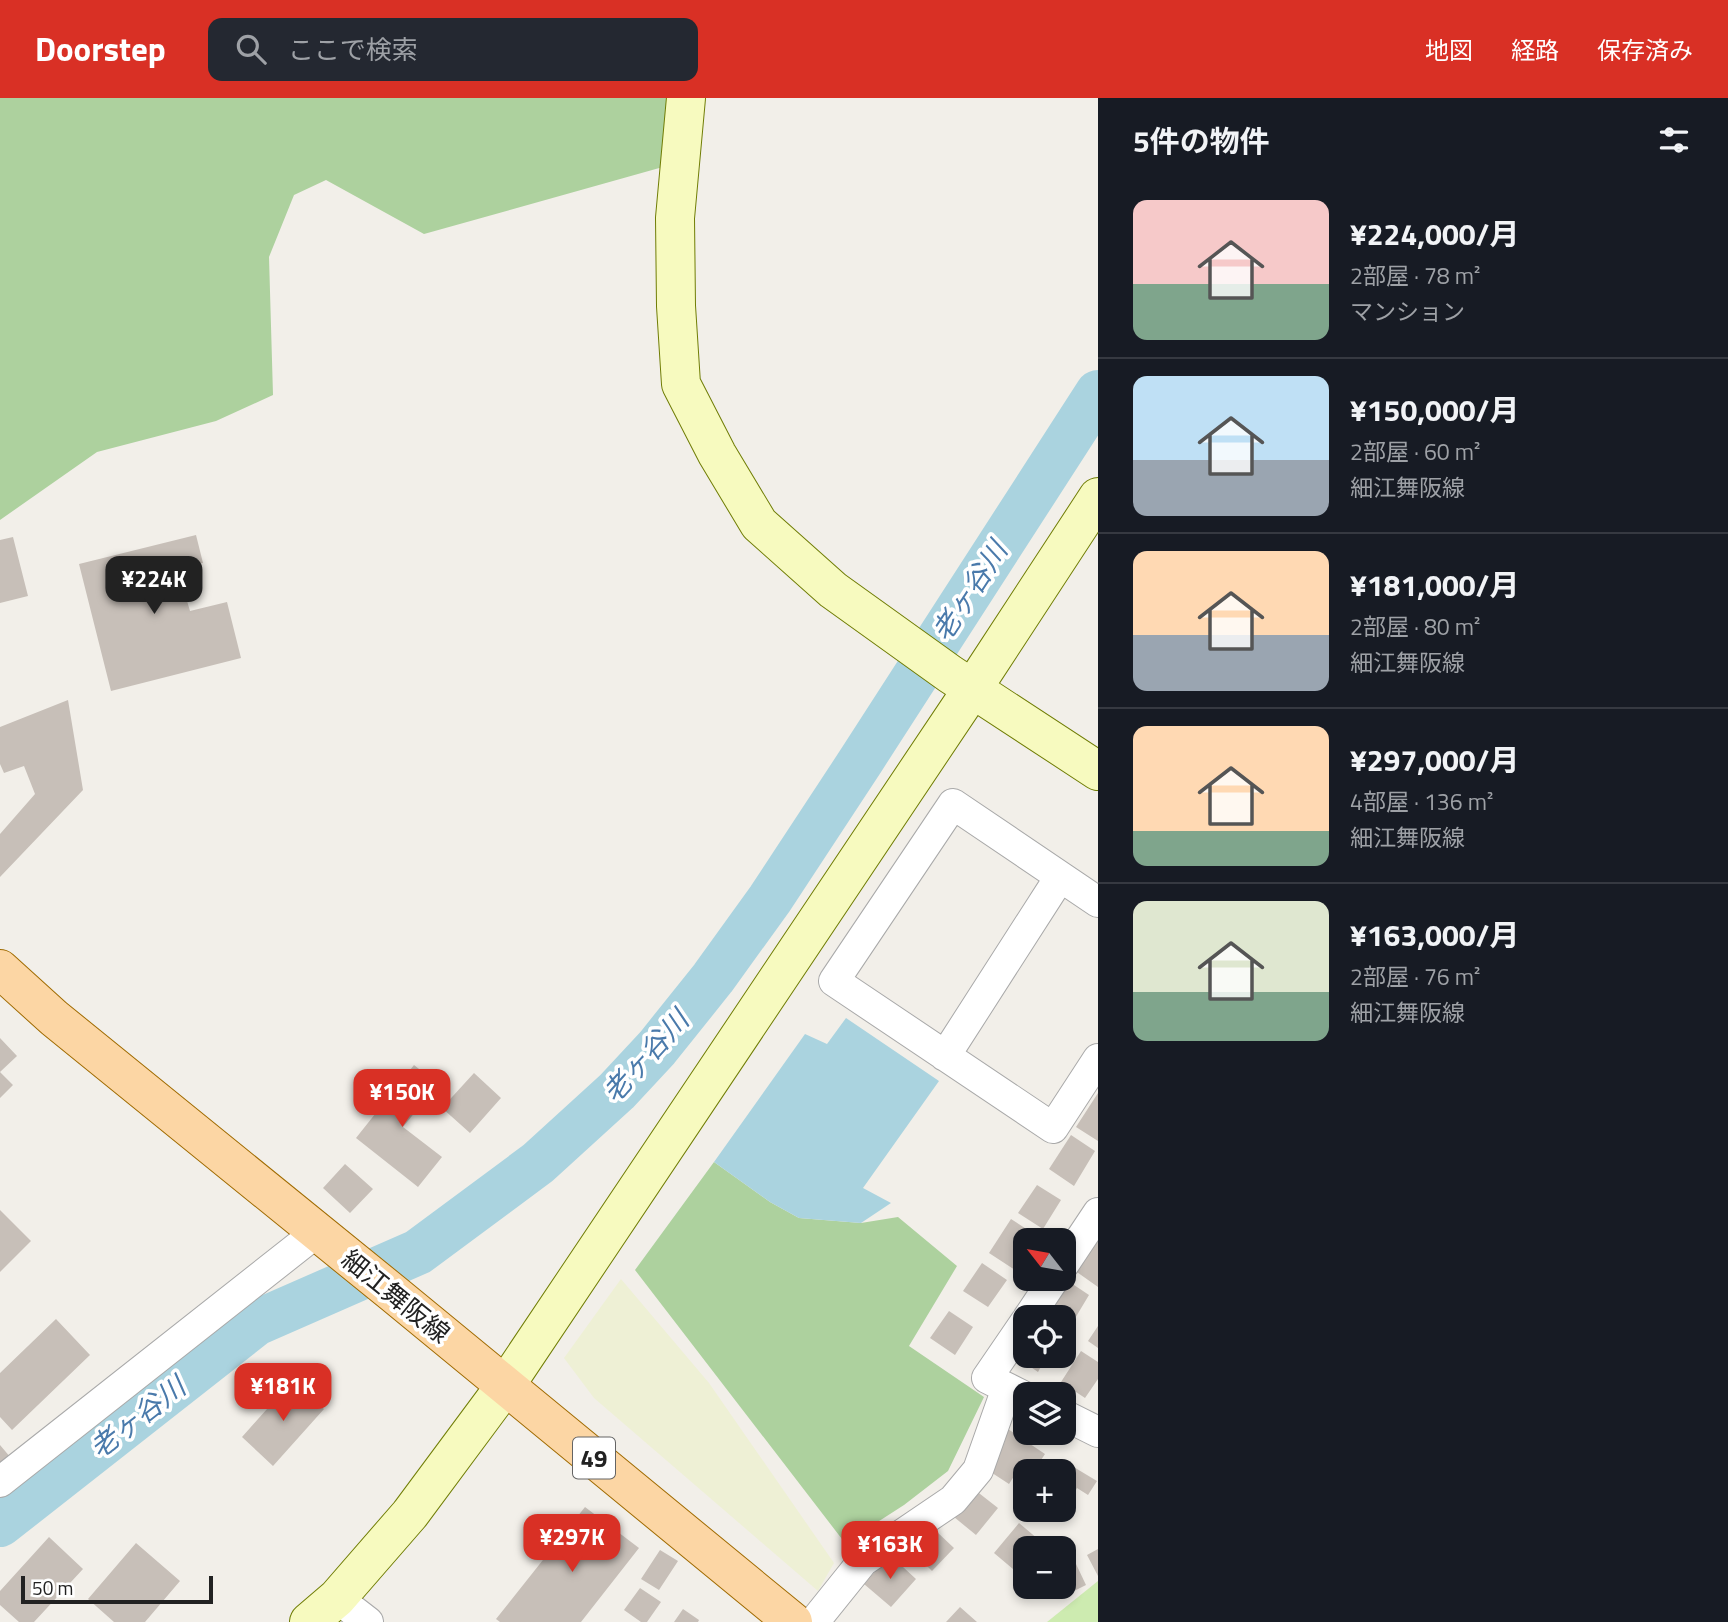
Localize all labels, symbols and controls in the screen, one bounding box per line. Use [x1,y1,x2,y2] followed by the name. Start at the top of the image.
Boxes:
[208,18,698,81] search box
[35,24,166,74] text: Doorstep
[232,30,270,68] icon: search
[288,30,418,69] text: ここで検索
[1425,32,1473,68] text: 地図
[1511,32,1559,68] text: 経路
[1597,32,1693,68] text: 保存済み
[1133,118,1270,164] text: 5件の物件
[1655,121,1693,159] icon: filters
[1350,211,1519,257] text: ¥224,000/月
[1189,228,1273,312] icon: home
[1350,258,1480,293] text: 2部屋 · 78 m²
[1350,294,1465,329] text: マンション
[1350,387,1519,433] text: ¥150,000/月
[1189,404,1273,488] icon: home
[1350,434,1480,469] text: 2部屋 · 60 m²
[1350,470,1465,505] text: 細江舞阪線
[920,530,1019,650] water label: 老ヶ谷川
[105,556,203,616] pin: ¥224K
[121,561,187,596] text: ¥224K
[1350,562,1519,608] text: ¥181,000/月
[1189,579,1273,663] icon: home
[1350,609,1480,644] text: 2部屋 · 80 m²
[1350,645,1465,680] text: 細江舞阪線
[1350,737,1519,783] text: ¥297,000/月
[1189,754,1273,838] icon: home
[1350,784,1493,819] text: 4部屋 · 136 m²
[1350,820,1465,855] text: 細江舞阪線
[1350,912,1519,958] text: ¥163,000/月
[1189,929,1273,1013] icon: home
[1350,959,1480,994] text: 2部屋 · 76 m²
[1350,995,1465,1030] text: 細江舞阪線
[592,998,700,1112] water label: 老ヶ谷川
[353,1070,451,1129] pin: ¥150K
[369,1074,435,1109] text: ¥150K
[1013,1228,1076,1292] north arrow
[1013,1228,1076,1599] map controls
[333,1240,459,1352] street label: 細江舞阪線
[1013,1305,1076,1368] button: locate
[80,1364,197,1468] water label: 老ヶ谷川
[234,1364,332,1423] pin: ¥181K
[250,1368,316,1403] text: ¥181K
[1013,1382,1076,1445] button: layers
[573,1438,615,1478] road number: 49
[1013,1459,1076,1522] button: +
[523,1514,621,1574] pin: ¥297K
[539,1519,605,1554] text: ¥297K
[841,1522,939,1581] pin: ¥163K
[857,1526,923,1561] text: ¥163K
[1013,1536,1076,1599] button: −
[21,1573,214,1605] scale bar
[32,1573,73,1602] text: 50 m

